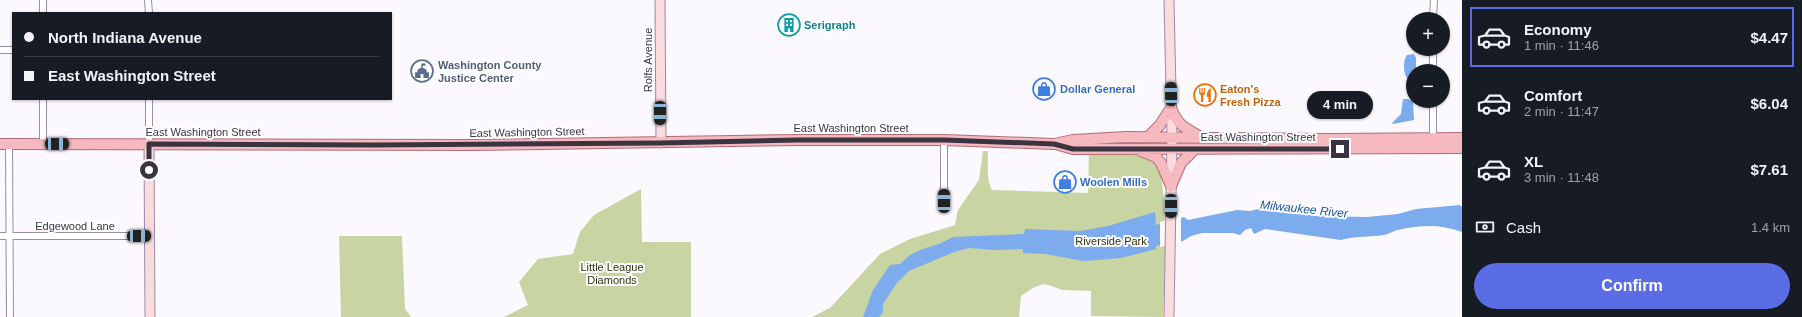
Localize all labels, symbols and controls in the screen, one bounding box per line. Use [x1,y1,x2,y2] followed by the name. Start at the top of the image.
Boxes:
[776,12,802,38] building icon: Serigraph
[1406,12,1450,108] map controls
[1406,12,1450,56] button: +
[804,19,856,31] place label: Serigraph
[1476,19,1512,55] icon: car
[1524,21,1592,38] text: Economy
[642,28,654,92] street label: Rolfs Avenue
[48,29,202,46] text: North Indiana Avenue
[1750,29,1788,46] text: $4.47
[1524,38,1599,53] text: 1 min · 11:46
[409,58,435,84] public building icon: Washington County Justice Center
[438,59,542,84] place label: Washington County Justice Center
[1406,64,1450,108] button: −
[48,67,216,84] text: East Washington Street
[1031,76,1057,102] shop icon: Dollar General
[1165,82,1177,106] car
[1192,82,1218,108] restaurant icon: Eaton's Fresh Pizza
[1060,83,1135,95] place label: Dollar General
[1220,83,1281,108] place label: Eaton's Fresh Pizza
[1476,85,1512,121] icon: car
[1524,87,1582,104] text: Comfort
[1307,91,1373,119] callout: 4 min
[1750,95,1788,112] text: $6.04
[1323,97,1357,112] text: 4 min
[654,101,666,125] car
[1524,104,1599,119] text: 2 min · 11:47
[793,122,909,134] street label: East Washington Street
[469,125,585,139] street label: East Washington Street
[145,126,261,138] street label: East Washington Street
[1200,131,1316,143] street label: East Washington Street
[45,138,69,150] car
[1331,140,1349,158] route end
[1476,151,1512,187] icon: car
[1524,153,1543,170] text: XL
[140,161,158,179] route start
[1750,161,1788,178] text: $7.61
[1052,169,1078,195] shop icon: Woolen Mills
[1524,170,1599,185] text: 3 min · 11:48
[1080,176,1147,188] place label: Woolen Mills
[938,189,950,213] car
[1165,194,1177,218] car
[1259,197,1349,221] water label: Milwaukee River
[1474,216,1496,238] icon: cash
[1506,219,1541,236] text: Cash
[35,220,115,232] street label: Edgewood Lane
[1751,220,1790,235] text: 1.4 km
[127,230,151,242] car
[1075,235,1147,247] park label: Riverside Park
[581,261,644,286] park label: Little League Diamonds
[1474,263,1790,309] button: Confirm

